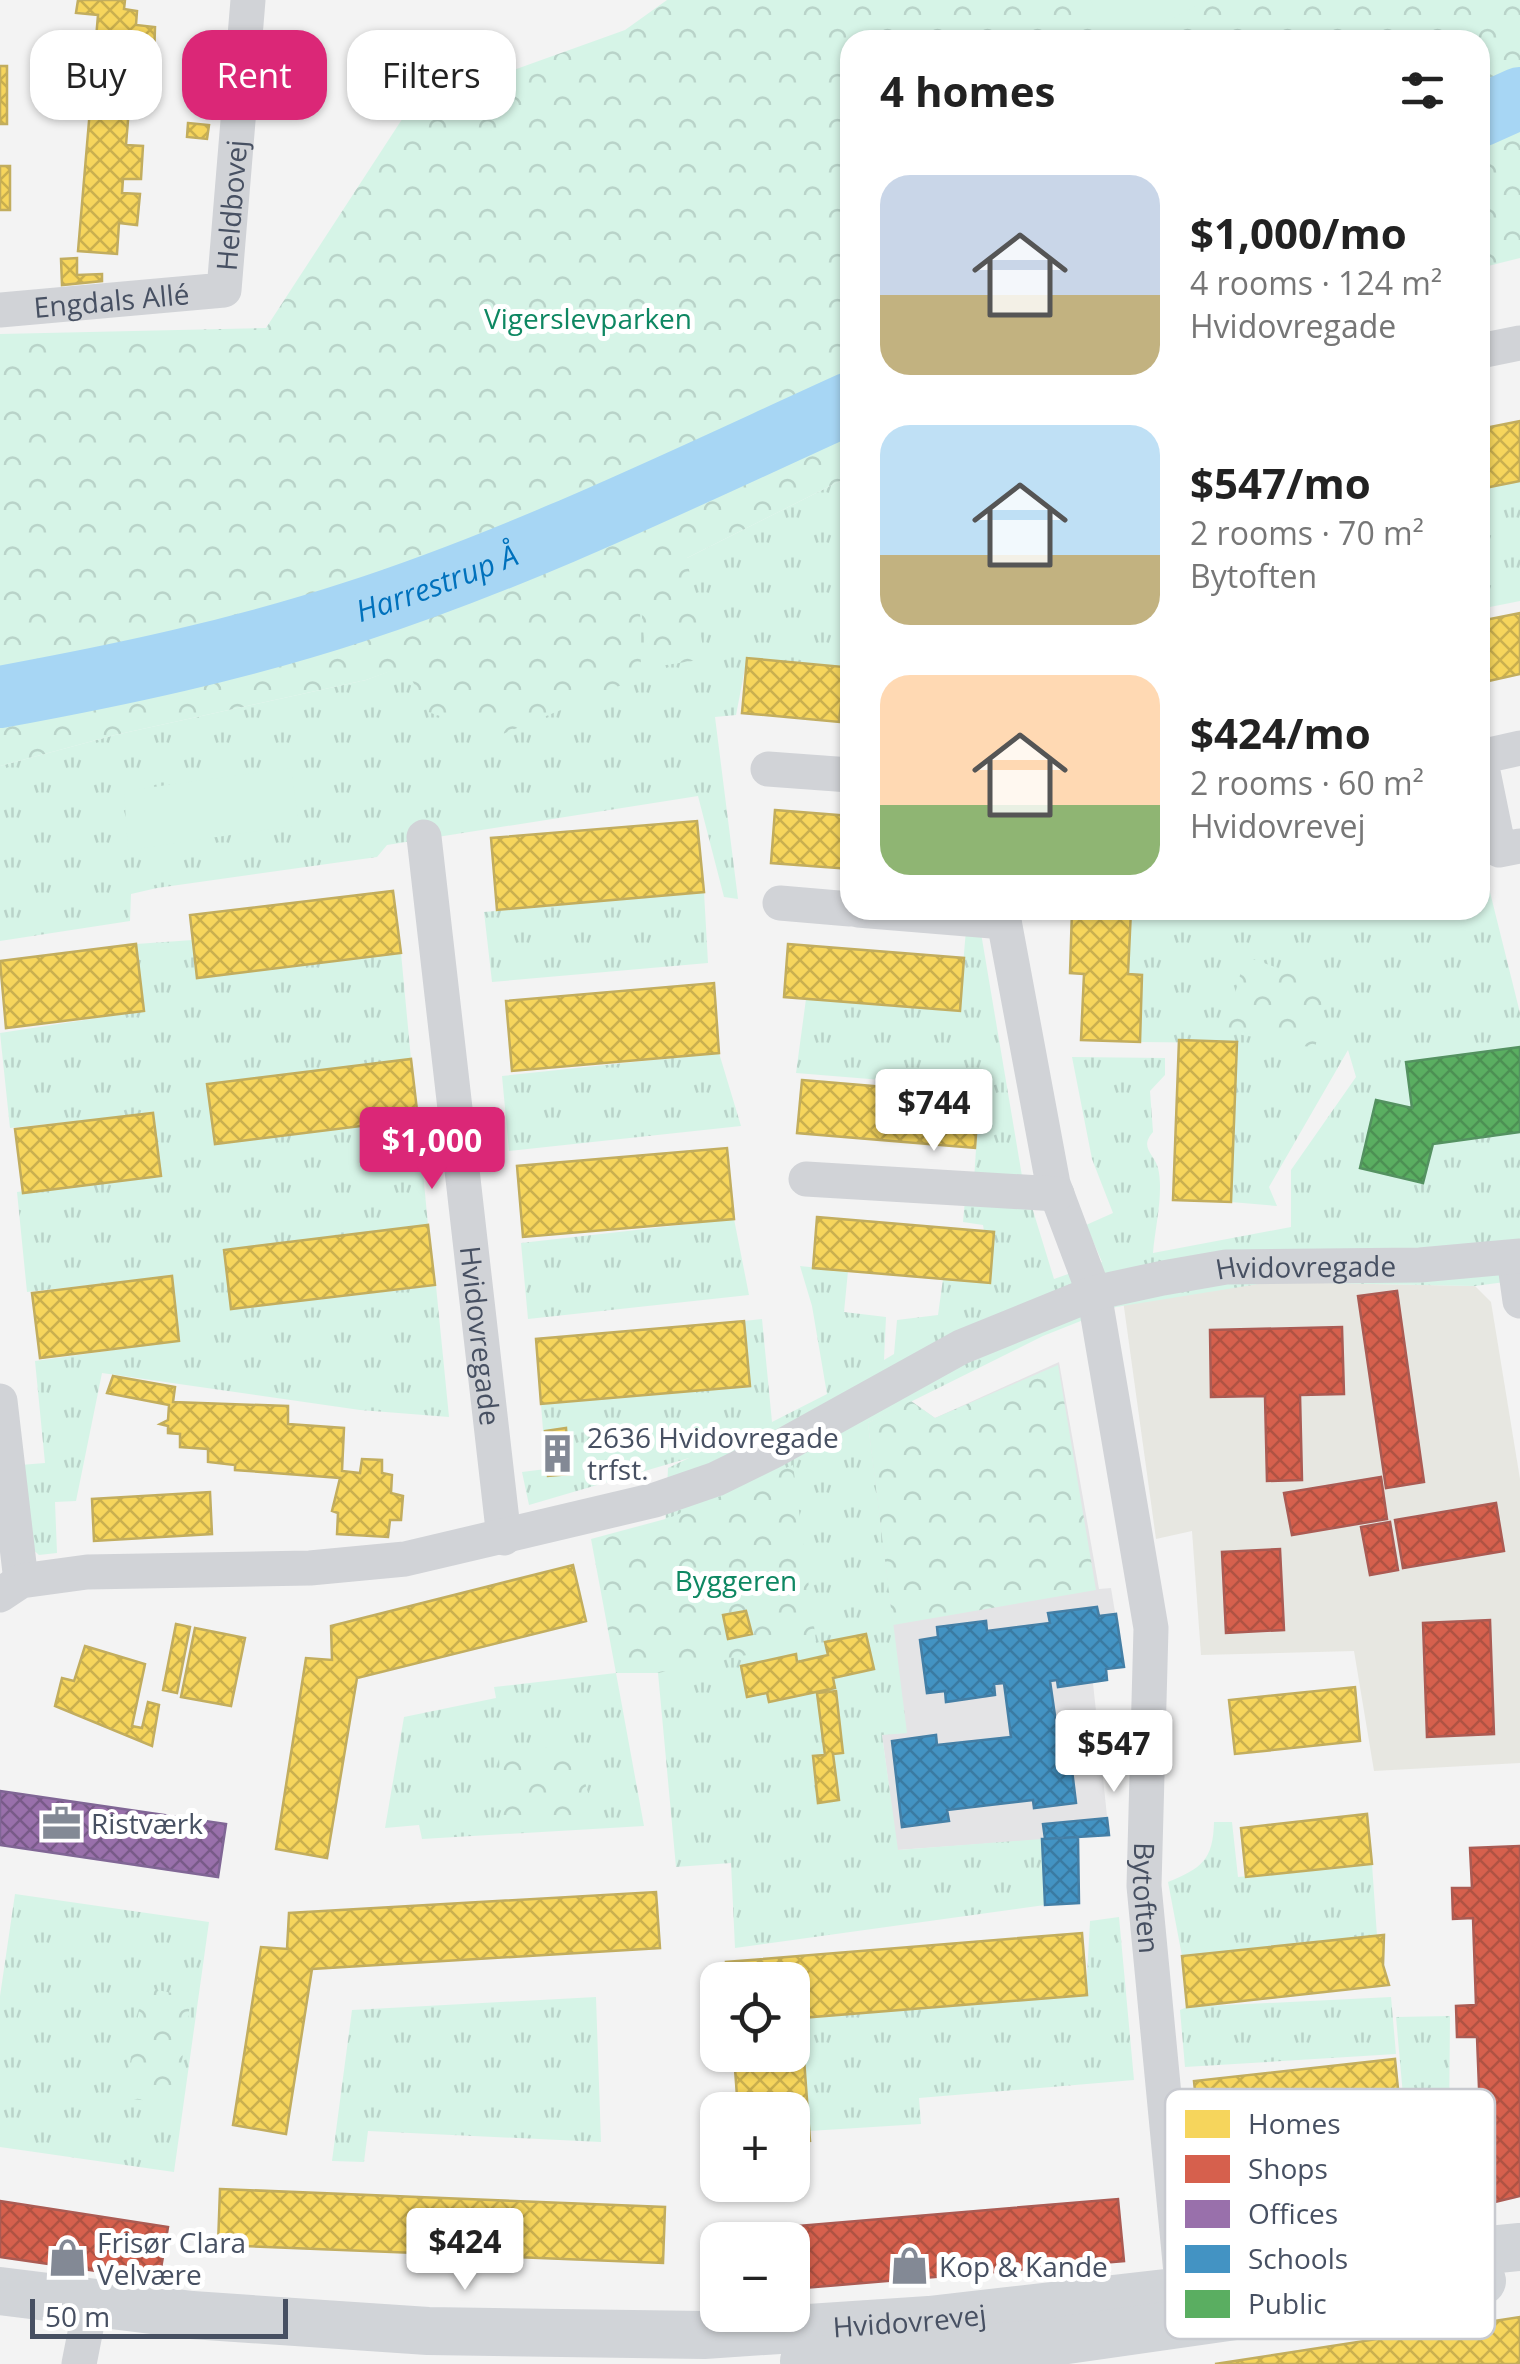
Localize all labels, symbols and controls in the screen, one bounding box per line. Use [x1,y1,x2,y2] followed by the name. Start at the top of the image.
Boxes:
[30,30,162,120] chip: Buy
[182,30,327,120] chip: Rent
[347,30,516,120] chip: Filters
[880,62,1055,119] text: 4 homes
[1395,63,1450,118] icon: filters
[207,138,255,272] street label: Heldbovej
[1190,204,1407,261] text: $1,000/mo
[960,215,1080,335] icon: home
[1190,261,1442,304] text: 4 rooms · 124 m²
[32,274,191,326] street label: Engdals Allé
[484,299,692,337] park label: Vigerslevparken
[1190,304,1396,347] text: Hvidovregade
[1190,454,1371,511] text: $547/mo
[960,465,1080,585] icon: home
[1190,511,1424,554] text: 2 rooms · 70 m²
[350,533,524,631] water label: Harrestrup Å
[1190,554,1317,597] text: Bytoften
[1190,704,1371,761] text: $424/mo
[960,715,1080,835] icon: home
[1190,761,1424,804] text: 2 rooms · 60 m²
[1190,804,1366,847] text: Hvidovrevej
[875,1069,993,1154] pin: $744
[897,1080,971,1123] text: $744
[351,1107,513,1192] pin: $1,000
[382,1118,482,1161] text: $1,000
[452,1244,510,1428] street label: Hvidovregade
[1212,1246,1396,1288] street label: Hvidovregade
[587,1418,839,1488] place label: 2636 Hvidovregade trfst.
[536,1432,578,1474] building icon: 2636 Hvidovregade trfst.
[675,1561,797,1599] park label: Byggeren
[1055,1710,1173,1795] pin: $547
[1077,1721,1151,1764] text: $547
[40,1802,82,1844] office icon: Ristværk
[91,1804,203,1842] place label: Ristværk
[1125,1842,1169,1955] street label: Bytoften
[700,1962,810,2332] map controls
[700,1962,810,2072] button: locate
[1165,2089,1495,2339] legend
[700,2092,810,2202] button: +
[1248,2104,1340,2142] text: Homes
[1248,2149,1328,2187] text: Shops
[1248,2194,1338,2232] text: Offices
[406,2208,524,2293] pin: $424
[428,2219,502,2262] text: $424
[700,2222,810,2332] button: −
[97,2223,246,2293] place label: Frisør Clara Velvære
[46,2237,88,2279] shop icon: Frisør Clara Velvære
[1248,2239,1348,2277] text: Schools
[888,2245,930,2287] shop icon: Kop & Kande
[939,2247,1108,2285] place label: Kop & Kande
[1248,2284,1327,2322] text: Public
[30,2294,288,2338] scale bar
[832,2295,988,2345] street label: Hvidovrevej
[45,2297,110,2335] text: 50 m

